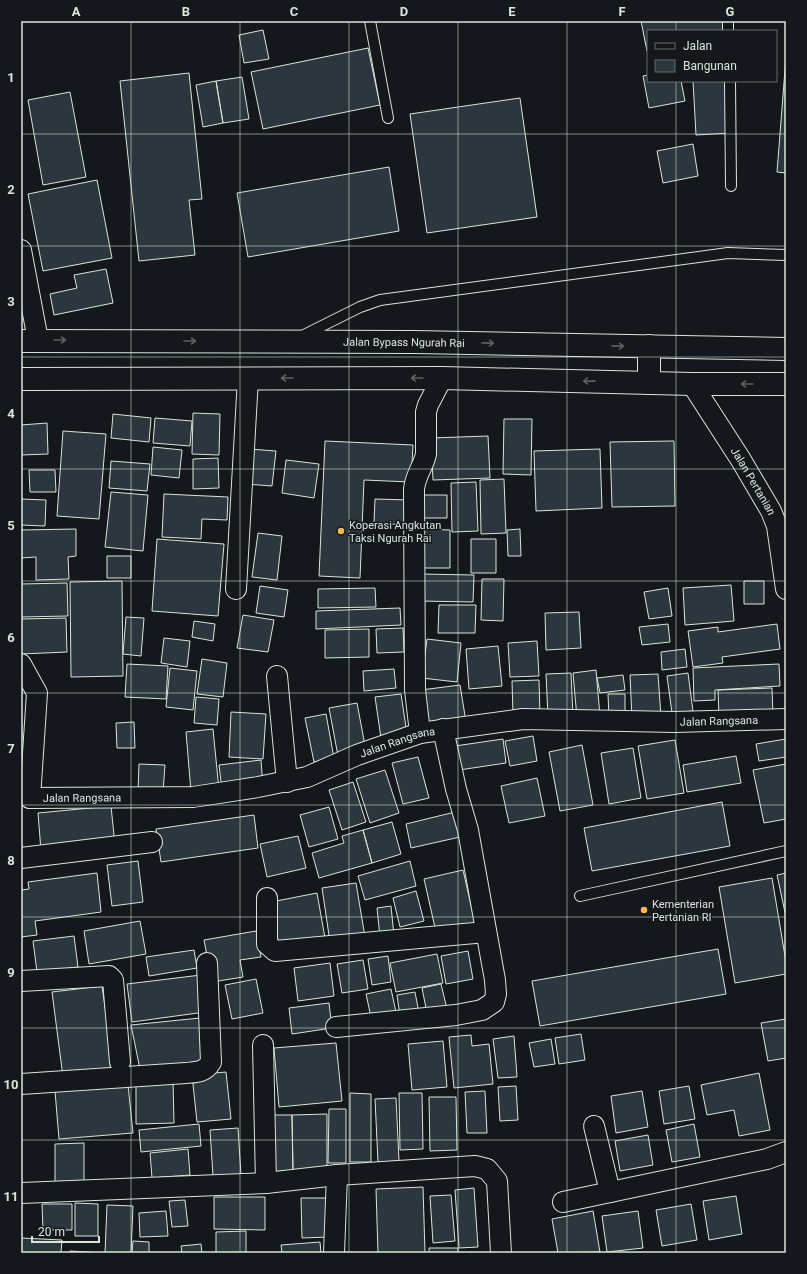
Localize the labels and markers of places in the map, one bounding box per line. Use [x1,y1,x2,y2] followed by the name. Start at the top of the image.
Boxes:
[349,519,441,545] place label: Koperasi Angkutan Taksi Ngurah Rai
[336,526,346,536] marker: Koperasi Angkutan Taksi Ngurah Rai
[652,898,714,924] place label: Kementerian Pertanian RI
[639,905,649,915] marker: Kementerian Pertanian RI

